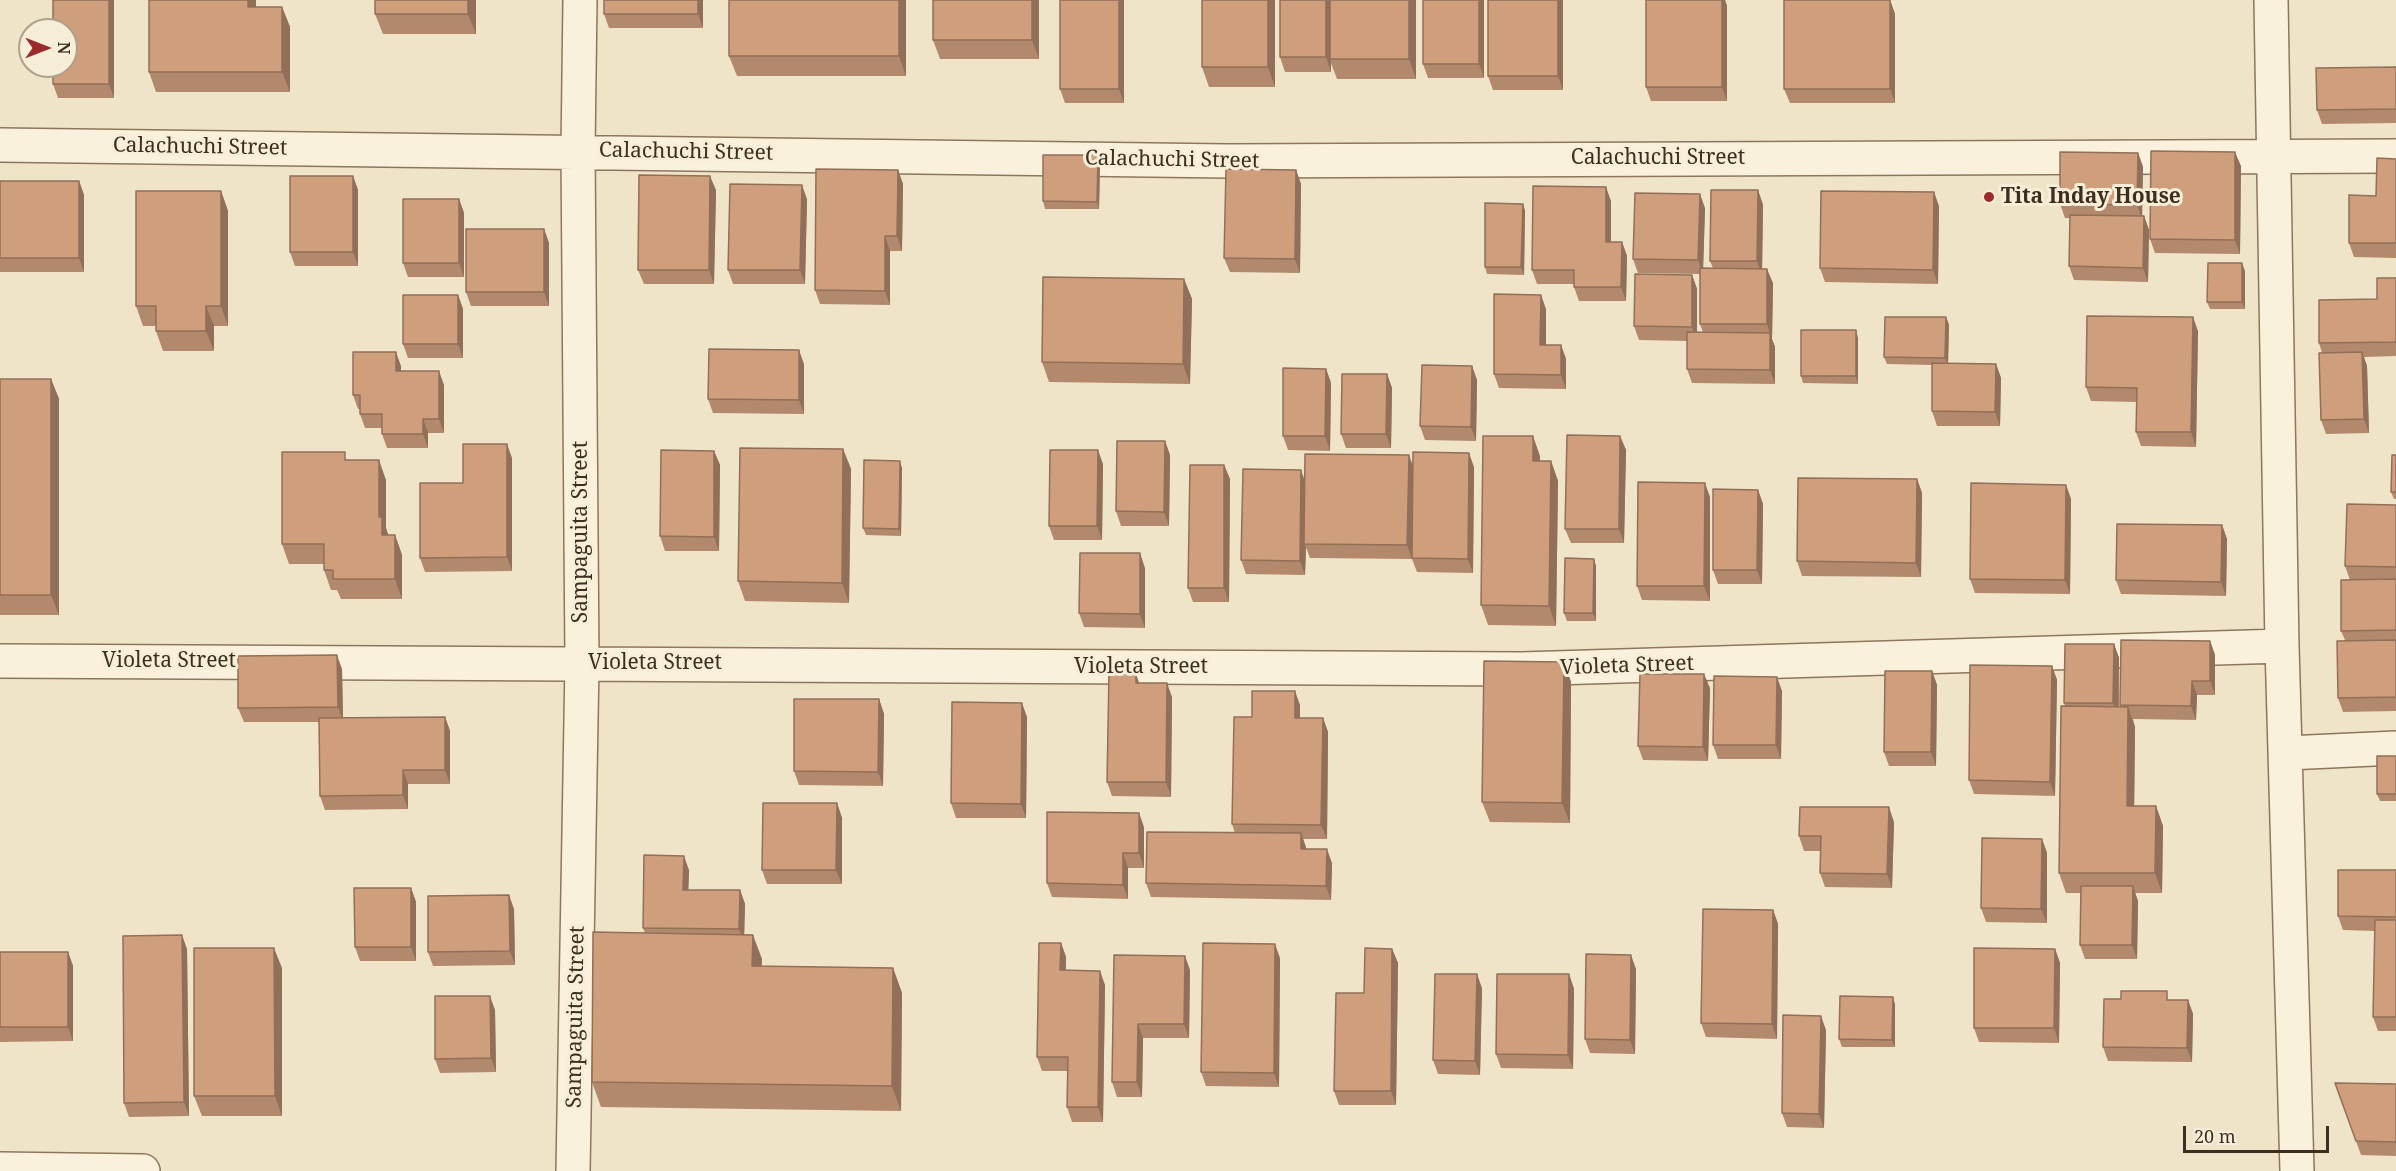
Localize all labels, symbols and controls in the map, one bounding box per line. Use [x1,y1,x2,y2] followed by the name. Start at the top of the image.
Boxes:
[18,18,78,78] north arrow
[53,42,75,54] text: N
[113,133,287,161] street label: Calachuchi Street
[599,138,773,166] street label: Calachuchi Street
[1571,145,1745,171] street label: Calachuchi Street
[1085,146,1259,174] street label: Calachuchi Street
[2001,184,2181,210] place label: Tita Inday House
[1982,190,1996,204] marker: Tita Inday House
[568,441,594,623] street label: Sampaguita Street
[102,648,236,674] street label: Violeta Street
[588,650,722,676] street label: Violeta Street
[1560,651,1694,681] street label: Violeta Street
[1074,654,1208,680] street label: Violeta Street
[562,926,590,1108] street label: Sampaguita Street
[2186,1114,2332,1152] scale bar
[2194,1124,2236,1148] text: 20 m

